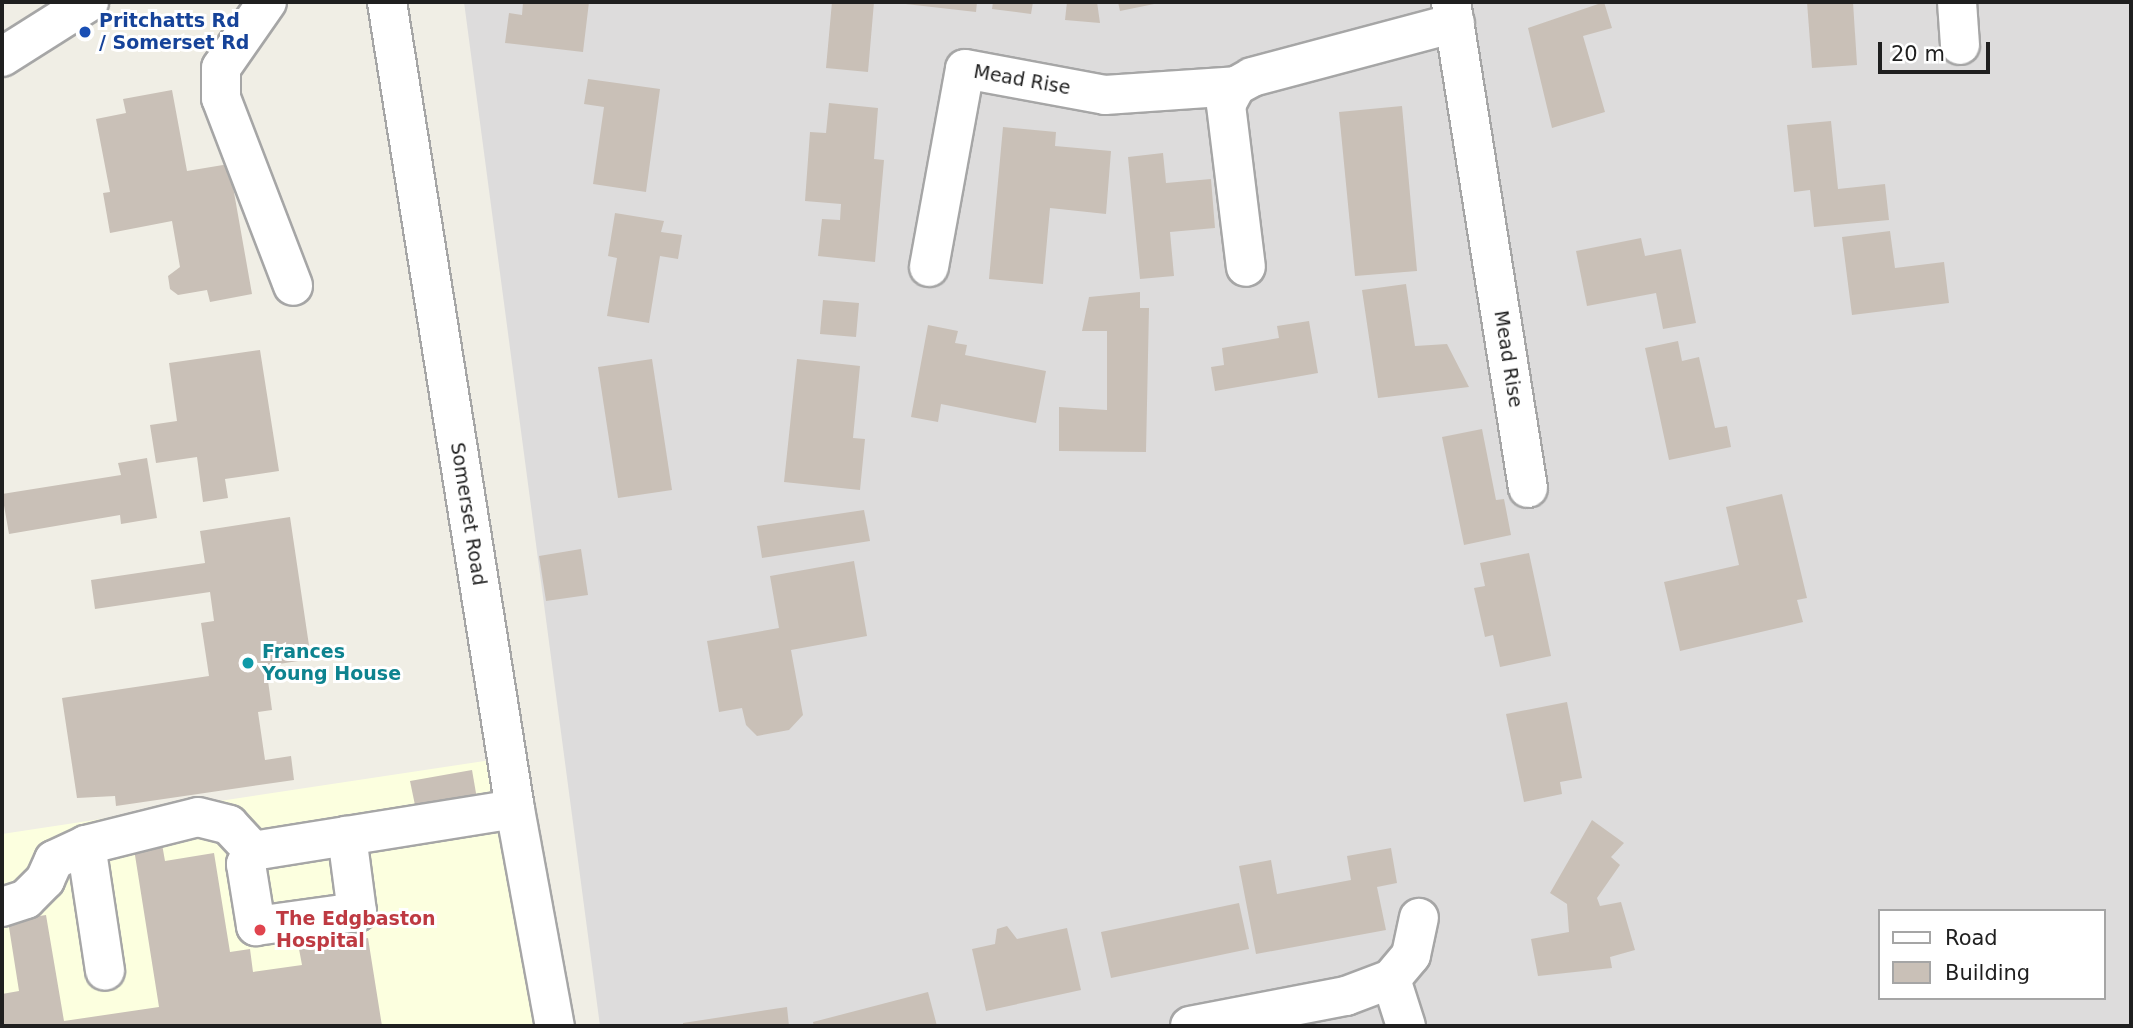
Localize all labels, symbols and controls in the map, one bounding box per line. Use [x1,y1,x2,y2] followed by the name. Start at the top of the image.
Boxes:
[99,10,249,54] place label: Pritchatts Rd / Somerset Rd
[77,24,93,40] marker: Pritchatts Rd / Somerset Rd
[1881,28,1993,72] scale bar
[1891,42,1945,66] text: 20 m
[972,60,1072,100] street label: Mead Rise
[1489,309,1527,409] street label: Mead Rise
[445,441,491,587] street label: Somerset Road
[262,641,401,685] place label: Frances Young House
[240,655,256,671] marker: Frances Young House
[276,908,436,952] place label: The Edgbaston Hospital
[1878,909,2105,1000] legend
[250,920,270,940] marker: The Edgbaston Hospital
[1945,926,1998,950] text: Road
[1945,961,2030,985] text: Building

